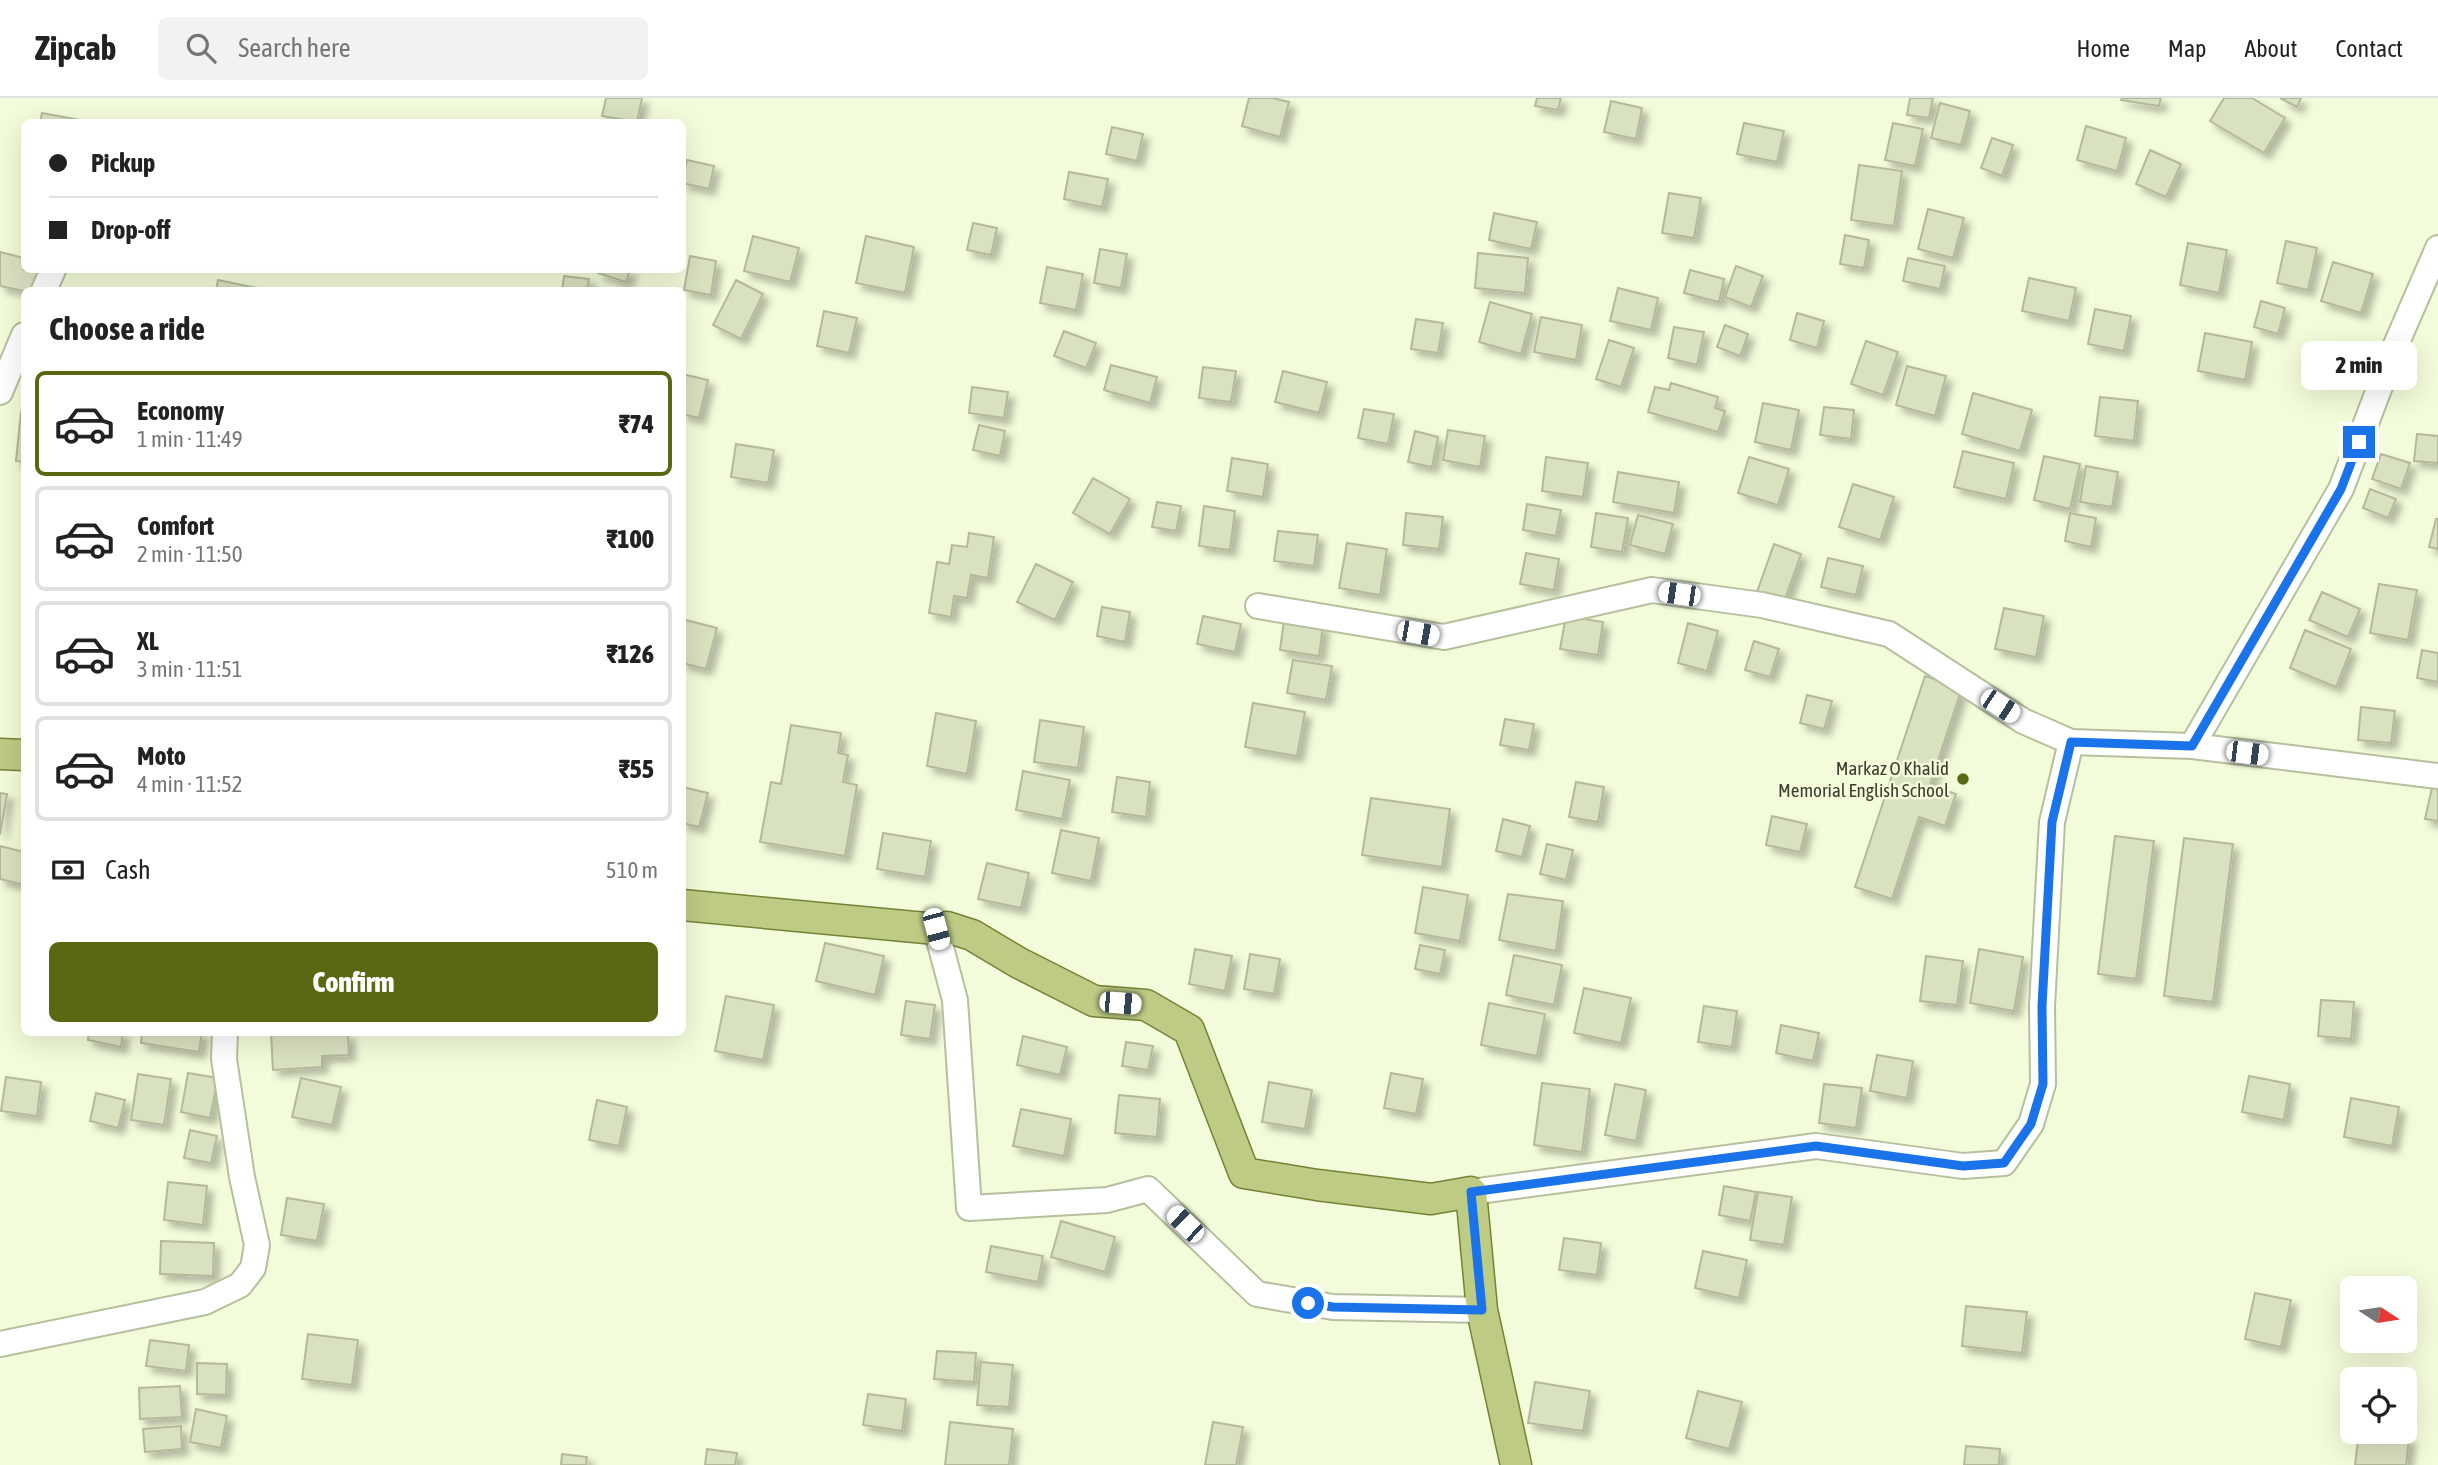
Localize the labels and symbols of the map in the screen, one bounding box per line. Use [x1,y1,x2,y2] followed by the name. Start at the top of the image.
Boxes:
[2301,341,2417,390] callout: 2 min
[2343,426,2375,458] route end
[1657,581,1702,607] car
[1396,619,1441,647] car
[1977,686,2024,726] car
[2225,740,2270,766] car
[1778,757,1949,801] place label: Markaz O Khalid Memorial English School
[1955,771,1971,787] marker: Markaz O Khalid Memorial English School
[921,906,952,952] car
[1099,991,1142,1015] car
[1163,1202,1208,1246] car
[2340,1276,2417,1353] north arrow
[1292,1287,1324,1319] route start

